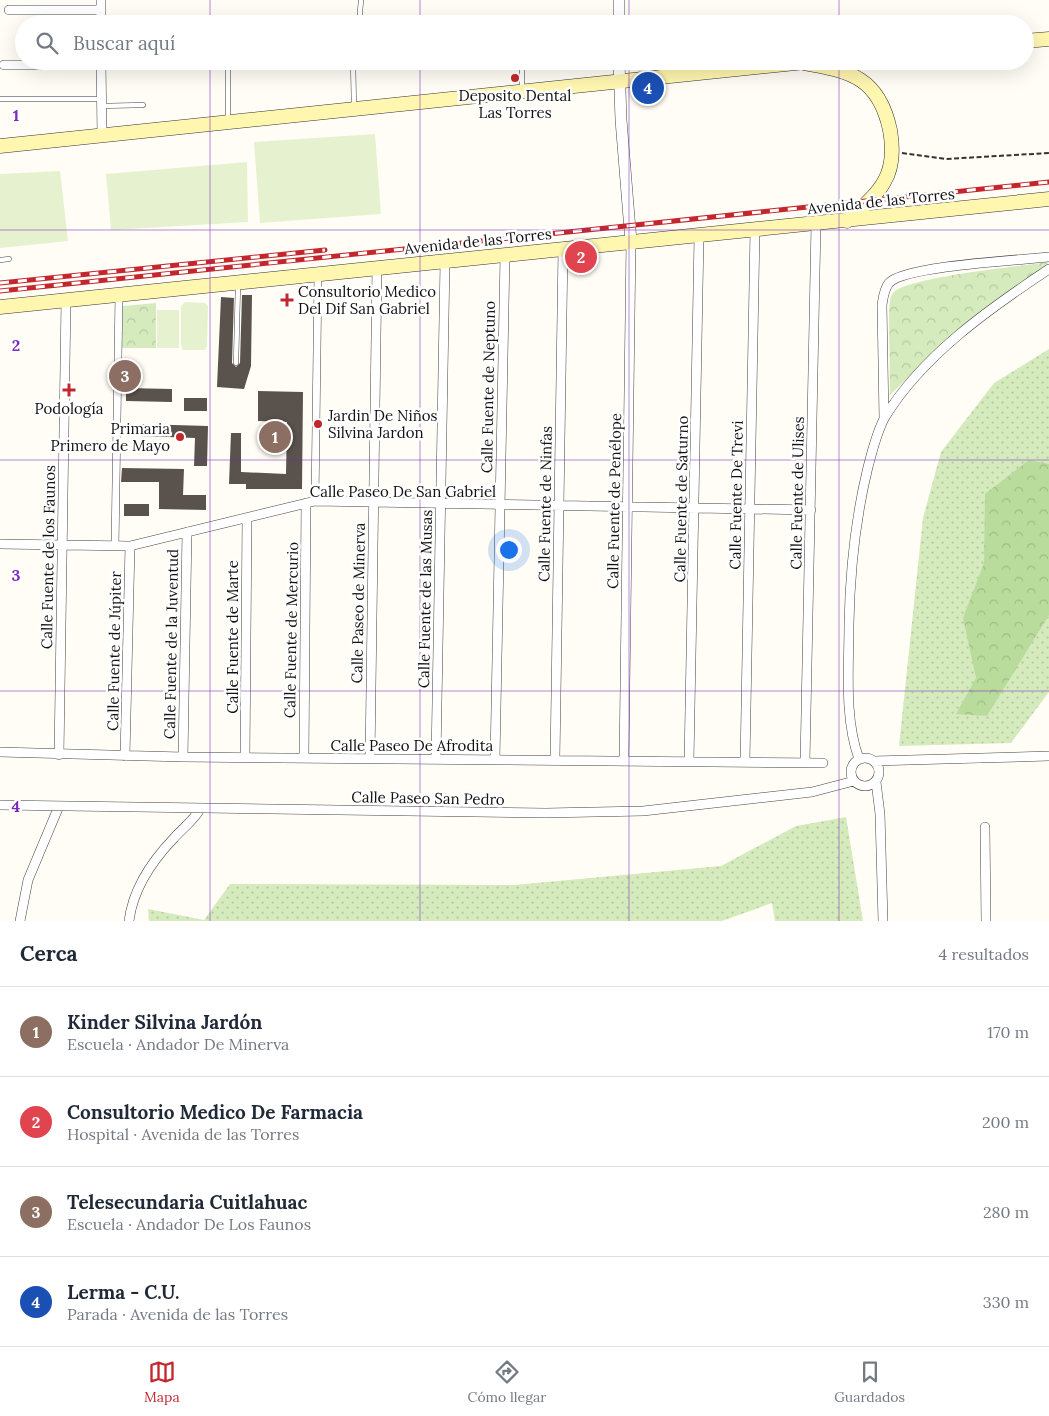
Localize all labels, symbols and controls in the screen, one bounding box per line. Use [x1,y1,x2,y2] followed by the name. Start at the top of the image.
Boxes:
[15,15,1034,70] search box
[33,29,61,57] icon: search
[73,31,175,55] text: Buscar aquí
[632,69,664,107] pin: 4
[509,72,521,84] marker: Deposito Dental Las Torres
[459,86,571,122] place label: Deposito Dental Las Torres
[13,105,19,125] text: 1
[805,184,956,218] street label: Avenida de las Torres
[402,224,553,258] street label: Avenida de las Torres
[565,238,597,276] pin: 2
[298,282,436,318] place label: Consultorio Medico Del Dif San Gabriel
[280,293,294,307] marker: Consultorio Medico Del Dif San Gabriel
[477,300,499,473] street label: Calle Fuente de Neptuno
[12,335,20,355] text: 2
[109,357,141,395] pin: 3
[62,383,76,397] marker: Podología
[35,399,104,418] place label: Podología
[327,406,438,442] place label: Jardin De Niños Silvina Jardon
[603,413,625,589] street label: Calle Fuente de Penélope
[670,415,692,583] street label: Calle Fuente de Saturno
[786,416,808,570] street label: Calle Fuente de Ulises
[259,418,291,456] pin: 1
[312,418,324,430] marker: Jardin De Niños Silvina Jardon
[51,419,170,455] place label: Primaria Primero de Mayo
[725,420,747,570] street label: Calle Fuente De Trevi
[534,426,556,582] street label: Calle Fuente de Ninfas
[174,431,186,443] marker: Primaria Primero de Mayo
[37,465,59,649] street label: Calle Fuente de los Faunos
[310,482,496,501] street label: Calle Paseo De San Gabriel
[414,510,436,688] street label: Calle Fuente de las Musas
[347,522,369,684] street label: Calle Paseo de Minerva
[496,537,522,563] your location
[280,542,302,718] street label: Calle Fuente de Mercurio
[160,549,182,739] street label: Calle Fuente de la Juventud
[223,560,242,714] street label: Calle Fuente de Marte
[12,565,21,585] text: 3
[103,570,125,731] street label: Calle Fuente de Júpiter
[331,736,494,755] street label: Calle Paseo De Afrodita
[351,787,505,809] street label: Calle Paseo San Pedro
[12,796,21,816] text: 4
[20,940,78,967] text: Cerca
[939,944,1029,964] text: 4 resultados
[67,1010,262,1034] text: Kinder Silvina Jardón
[33,1022,39,1042] text: 1
[987,1022,1029,1042] text: 170 m
[67,1034,289,1054] text: Escuela · Andador De Minerva
[67,1100,363,1124] text: Consultorio Medico De Farmacia
[32,1112,40,1132] text: 2
[982,1112,1029,1132] text: 200 m
[67,1124,299,1144] text: Hospital · Avenida de las Torres
[67,1190,307,1214] text: Telesecundaria Cuitlahuac
[32,1202,40,1222] text: 3
[983,1202,1029,1222] text: 280 m
[67,1214,311,1234] text: Escuela · Andador De Los Faunos
[67,1280,179,1304] text: Lerma - C.U.
[32,1292,40,1312] text: 4
[983,1292,1029,1312] text: 330 m
[67,1304,288,1324] text: Parada · Avenida de las Torres
[144,1358,180,1406] tab: Mapa
[468,1358,546,1406] tab: Cómo llegar
[834,1358,905,1406] tab: Guardados

